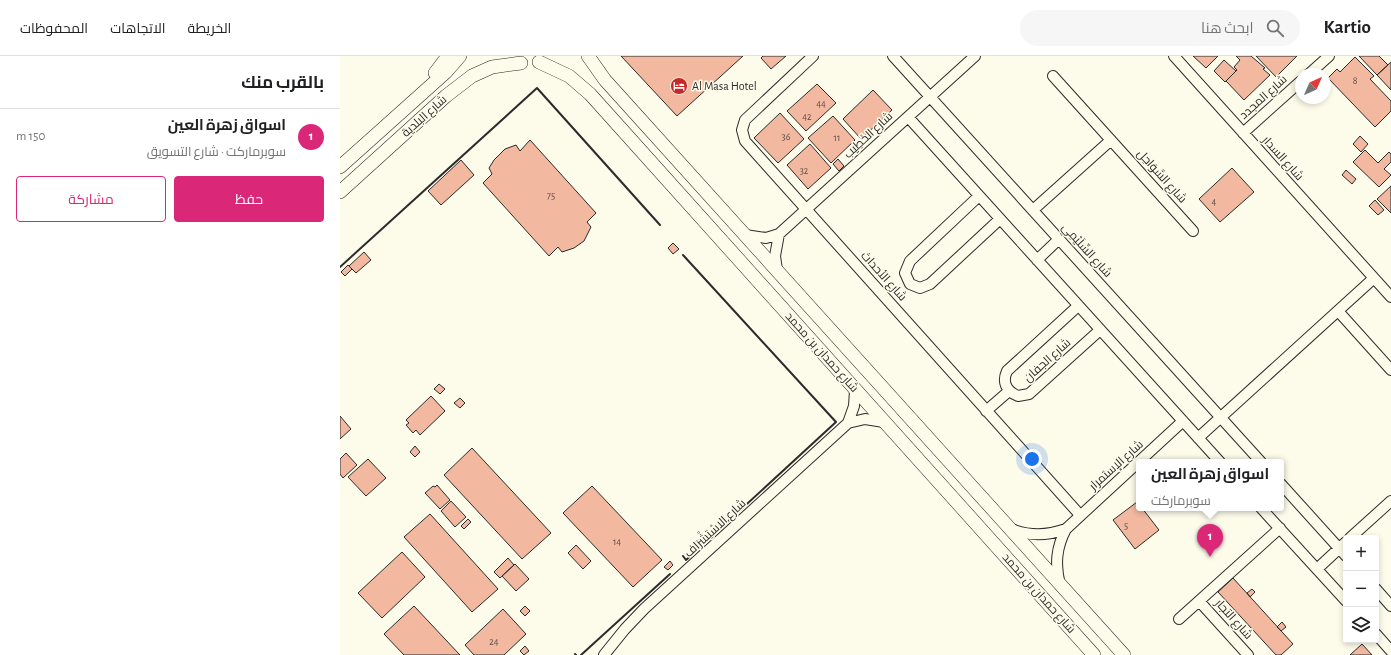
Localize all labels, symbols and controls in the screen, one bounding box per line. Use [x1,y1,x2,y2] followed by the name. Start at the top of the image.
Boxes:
[1020,10,1300,46] search box
[1264,17,1286,39] icon: search
[1324,18,1371,37] text: Kartio
[1201,21,1254,36] text: ابحث هنا
[20,22,88,36] text: المحفوظات
[110,22,166,36] text: الاتجاهات
[188,22,231,36] text: الخريطة
[1295,68,1331,104] north arrow
[1237,73,1290,123] street label: شارع المجدد
[241,74,324,91] text: بالقرب منك
[669,76,689,96] hotel icon: Al Masa Hotel
[1353,76,1358,86] house number: 8
[692,80,757,92] place label: Al Masa Hotel
[399,93,450,141] street label: شارع البلدية
[816,99,826,109] house number: 44
[841,110,896,162] street label: شارع الخَطِيب
[802,112,812,122] house number: 42
[168,118,286,133] text: اسواق زهرة العين
[16,130,45,143] text: 150 m
[309,130,313,143] text: 1
[782,132,791,142] house number: 36
[834,133,840,143] house number: 11
[1258,133,1306,184] street label: شارع السدار
[147,146,286,159] text: سوبرماركت · شارع التسويق
[1134,147,1189,206] street label: شارع السَّوَاحِل
[800,166,809,176] house number: 32
[16,176,166,222] button: مشاركة
[174,176,324,222] button: حفظ
[547,191,555,201] house number: 75
[1212,197,1217,207] house number: 4
[1057,220,1115,282] street label: شارع السِّلَيْمِي
[857,249,909,304] street label: شارع الأحداث
[782,310,861,396] street label: شارع حمدان بن محمد
[1021,336,1074,385] street label: شارع الجفان
[1086,438,1147,494] street label: شارع الإستمرار
[1022,449,1042,469] your location
[1136,459,1284,511] popup
[1151,467,1269,482] text: اسواق زهرة العين
[680,494,749,561] street label: شارع الاسْتِشْرَاف
[1151,495,1211,508] text: سوبرماركت
[1124,521,1128,531] house number: 5
[1197,524,1223,557] pin: 1
[1343,535,1379,643] map controls
[1343,535,1379,571] button: +
[613,537,621,547] house number: 14
[999,551,1078,637] street label: شارع حمدان بن محمد
[1343,571,1379,607] button: −
[1211,596,1255,643] street label: شارع التجار
[1343,607,1379,643] button: layers
[489,637,499,647] house number: 24

